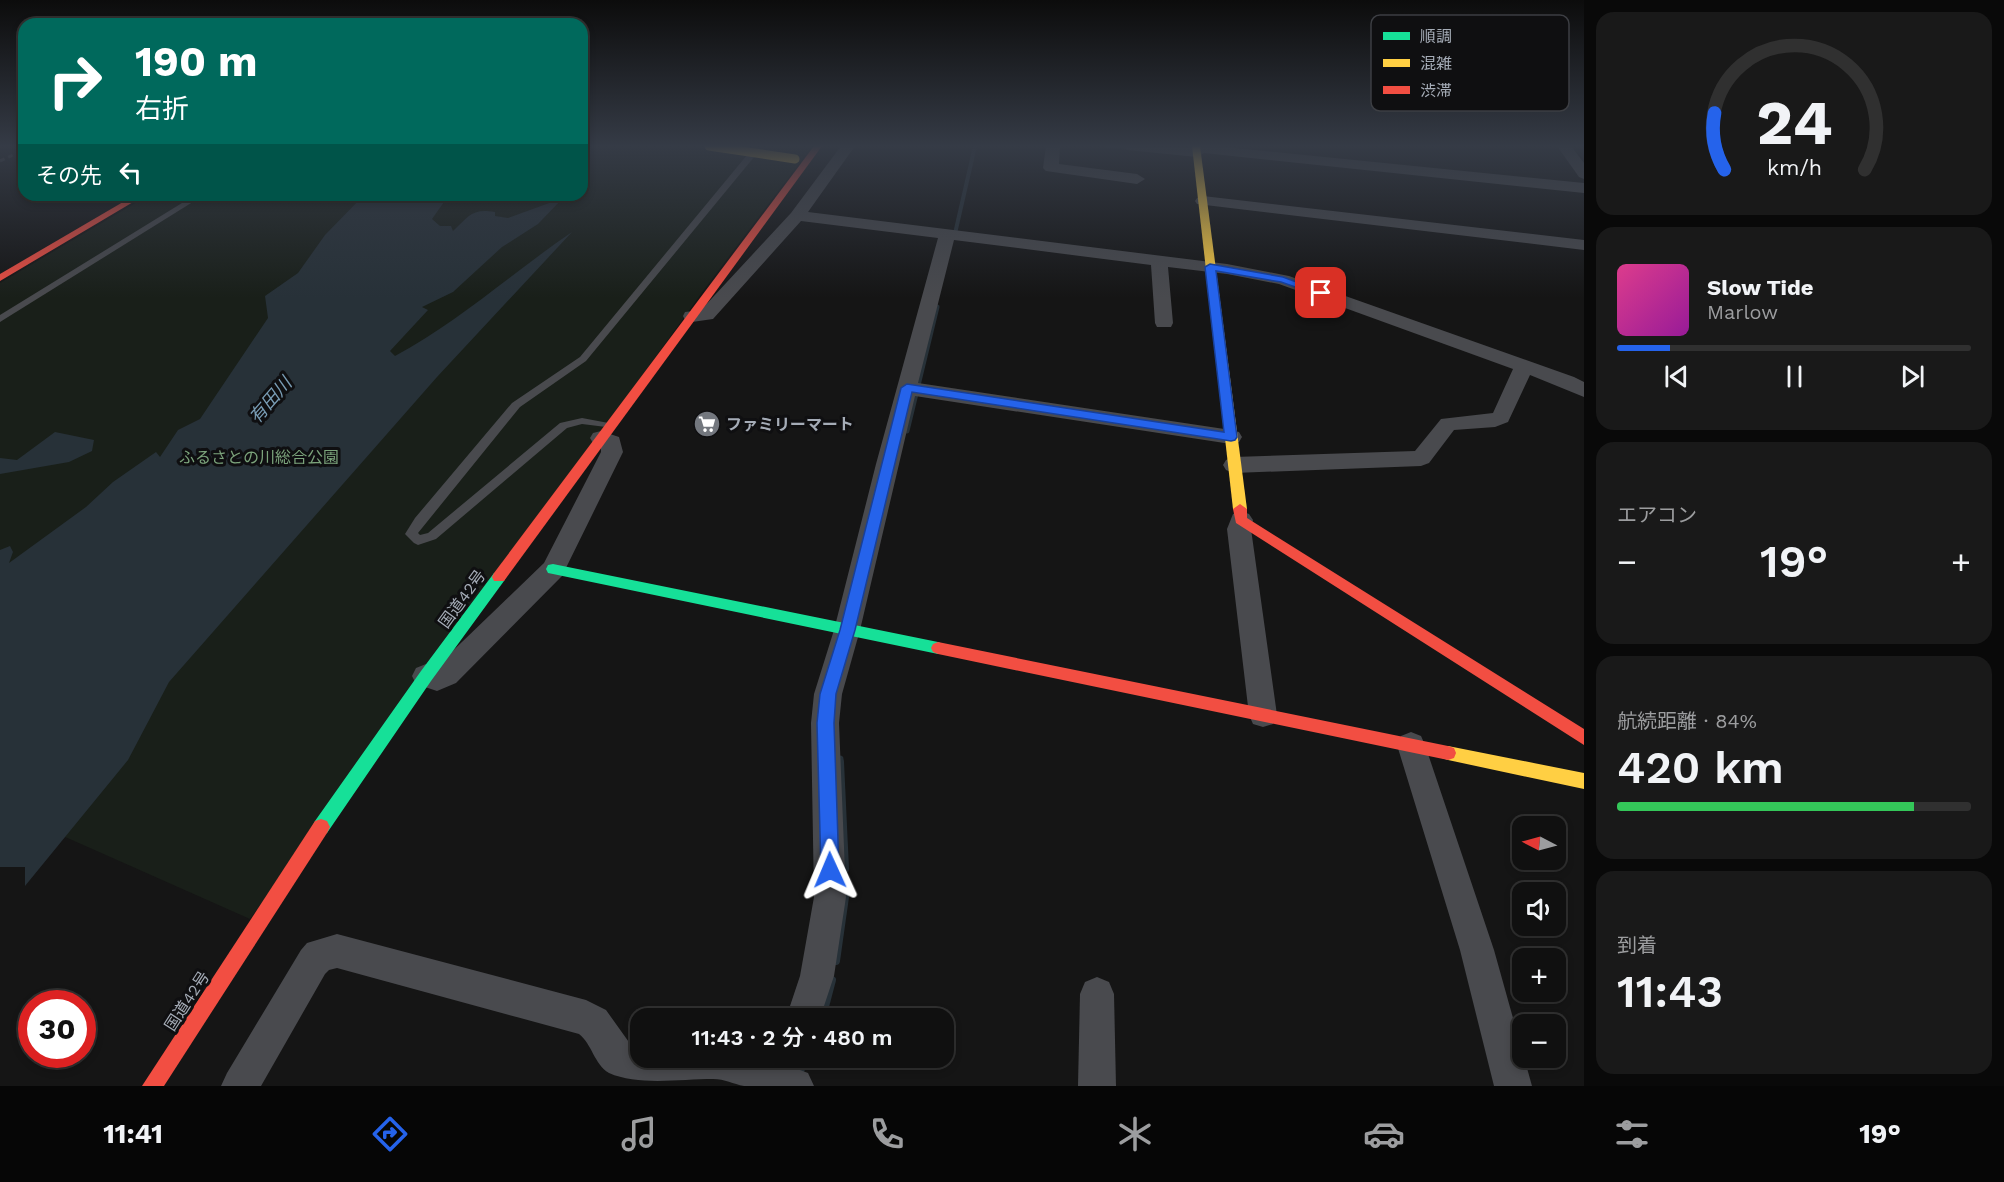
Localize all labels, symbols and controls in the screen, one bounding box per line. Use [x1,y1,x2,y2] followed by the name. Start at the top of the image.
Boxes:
[1371,15,1569,111] legend
[1420,27,1452,46] text: 順調
[135,37,258,86] text: 190 m
[36,42,114,120] icon: right
[1420,54,1452,73] text: 混雑
[1420,81,1452,100] text: 渋滞
[1756,87,1832,160] text: 24
[135,93,189,125] text: 右折
[114,156,147,189] icon: left
[1766,156,1822,181] text: km/h
[36,163,102,188] text: その先
[1295,267,1346,318] pin
[1707,275,1814,300] text: Slow Tide
[1304,276,1337,309] icon: arrive
[1707,300,1778,324] text: Marlow
[1660,360,1693,393] icon: previous
[1778,360,1811,393] icon: pause
[1896,360,1929,393] icon: next
[244,371,297,427] water label: 有田川
[692,409,722,439] supermarket icon: ファミリーマート
[726,415,854,434] place label: ファミリーマート
[179,448,339,467] park label: ふるさとの川総合公園
[1617,503,1697,527] text: エアコン
[1760,535,1828,588] text: 19°
[1617,542,1637,581] text: −
[1951,542,1971,581] text: +
[435,566,489,632] street label: 国道42号
[1617,709,1757,733] text: 航続距離 · 84%
[1617,741,1784,794] text: 420 km
[1512,816,1566,870] north arrow
[1512,816,1566,1068] map controls
[798,838,862,902] position arrow
[1512,882,1566,936] button: sound
[1617,933,1657,957] text: 到着
[1512,948,1566,1002] button: +
[1617,965,1723,1018] text: 11:43
[161,968,213,1034] street label: 国道42号
[18,990,96,1068] speed limit sign: 30
[1512,1014,1566,1068] button: −
[692,1025,892,1050] text: 11:43 · 2 分 · 480 m
[369,1113,411,1155] icon: directions
[618,1113,660,1155] icon: music
[866,1113,908,1155] icon: phone
[1114,1113,1156,1155] icon: climate
[1363,1113,1405,1155] icon: car
[1611,1113,1653,1155] icon: filters
[103,1118,163,1150] text: 11:41
[1859,1118,1901,1150] text: 19°

